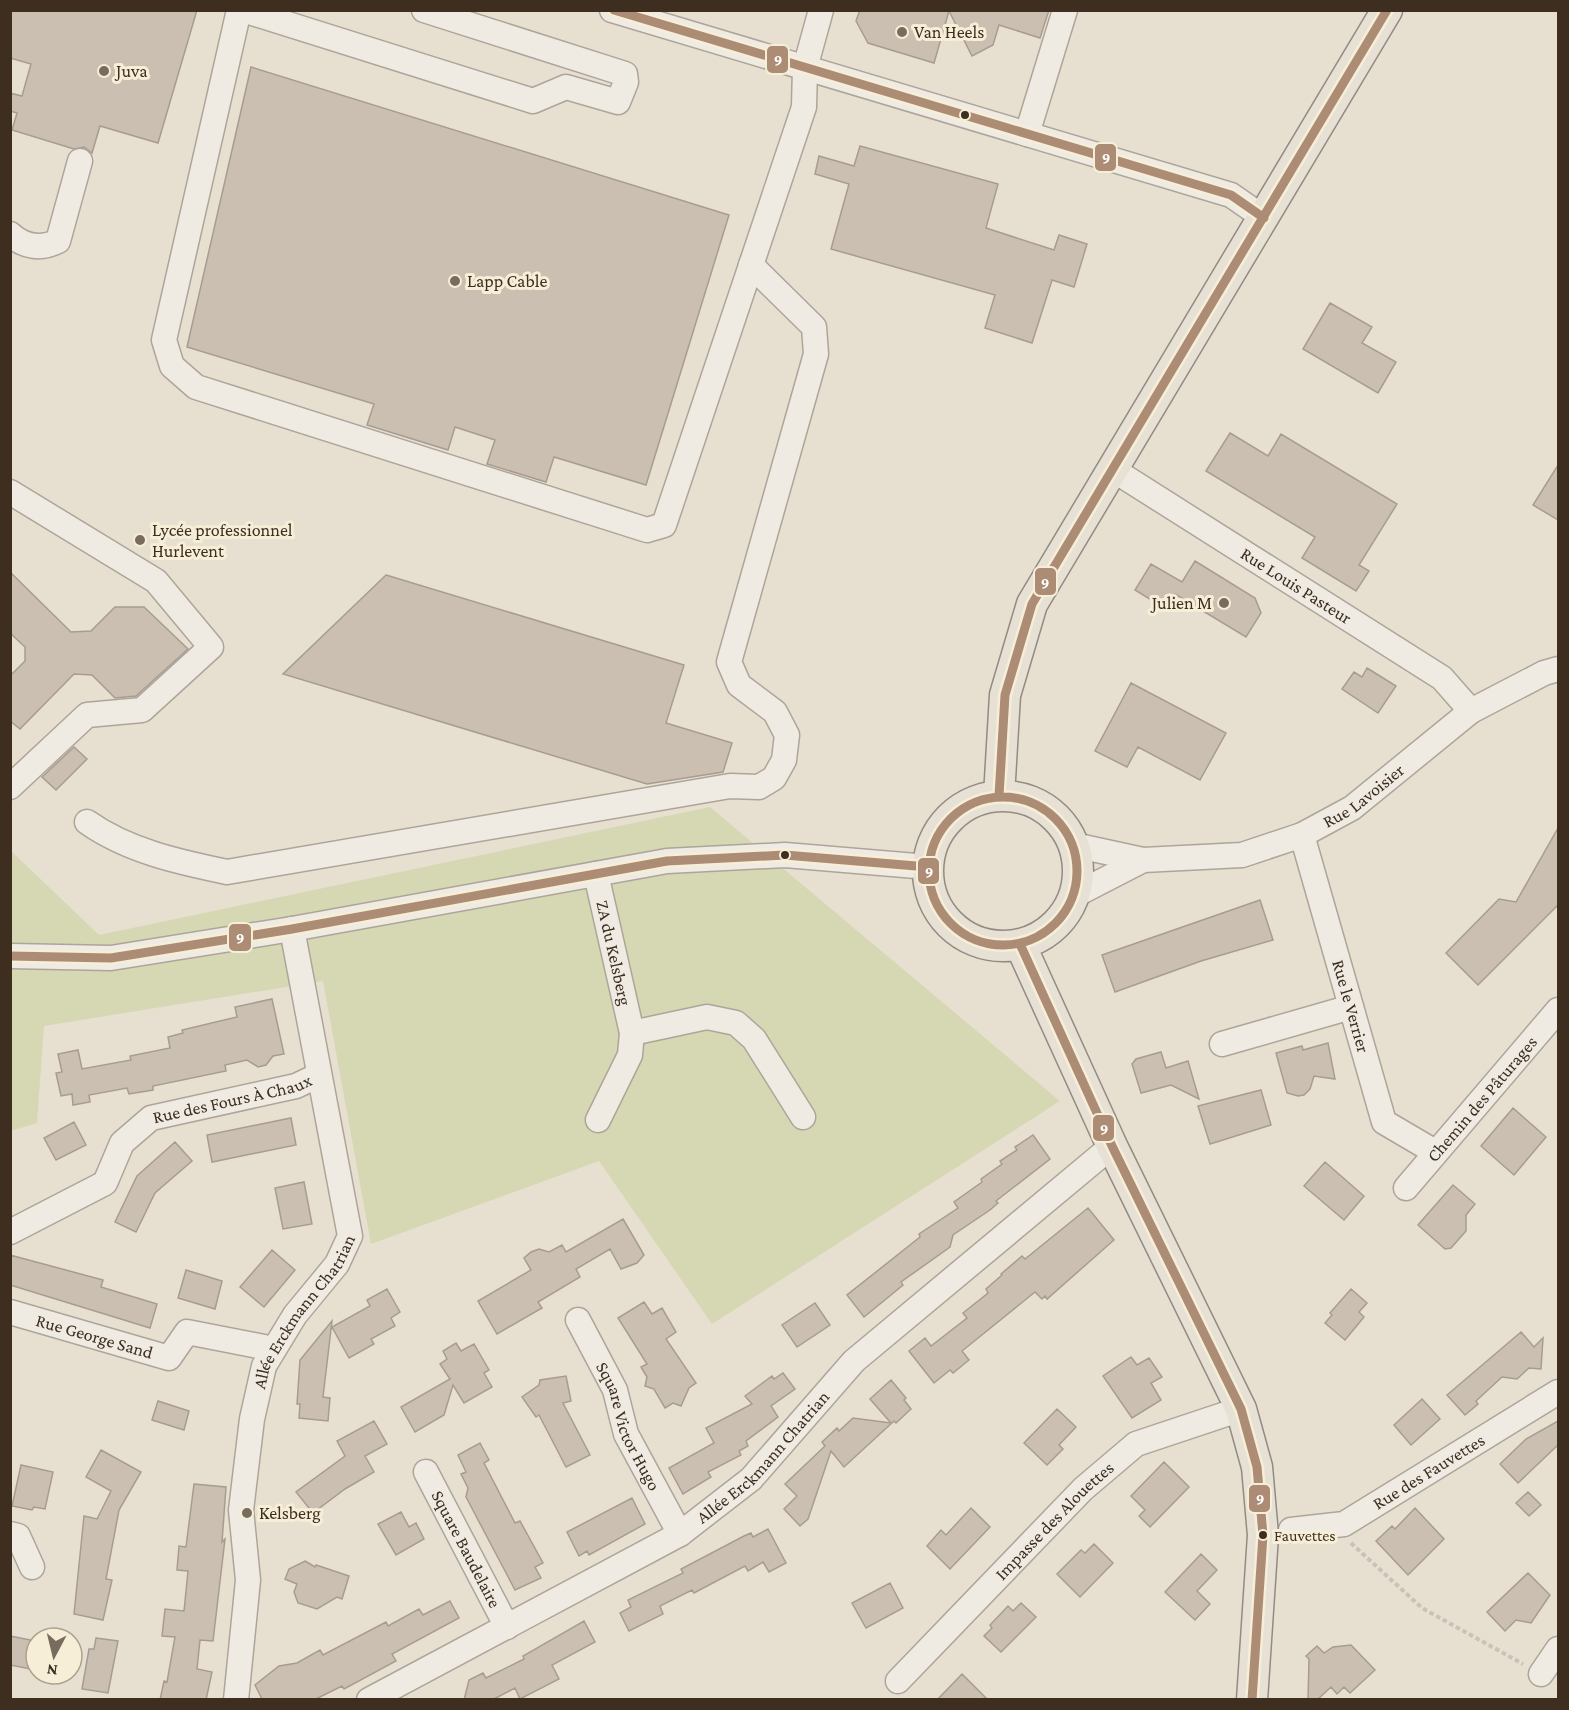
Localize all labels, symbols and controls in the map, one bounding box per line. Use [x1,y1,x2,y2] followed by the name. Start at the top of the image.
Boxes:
[914,22,984,42] place label: Van Heels
[895,25,909,39] marker: Van Heels
[766,45,789,74] line badge: 9
[774,51,782,68] text: 9
[114,61,147,81] place label: Juva
[97,64,111,78] marker: Juva
[959,109,971,121] unlabelled marker
[1094,143,1117,172] line badge: 9
[1102,149,1110,166] text: 9
[467,271,547,291] place label: Lapp Cable
[448,274,462,288] marker: Lapp Cable
[152,520,293,561] place label: Lycée professionnel Hurlevent
[133,533,147,547] marker: Lycée professionnel Hurlevent
[1237,543,1356,628] street label: Rue Louis Pasteur
[1034,567,1057,596] line badge: 9
[1041,574,1049,591] text: 9
[1150,593,1212,613] place label: Julien M
[1217,596,1231,610] marker: Julien M
[1319,759,1408,832] street label: Rue Lavoisier
[779,849,791,861] unlabelled marker
[917,857,940,885] line badge: 9
[925,863,933,880] text: 9
[592,899,636,1008] street label: ZA du Kelsberg
[228,923,252,952] line badge: 9
[236,929,244,946] text: 9
[1328,957,1374,1056] street label: Rue le Verrier
[1423,1032,1541,1166] street label: Chemin des Pâturages
[151,1070,315,1127] street label: Rue des Fours À Chaux
[1092,1114,1115,1142] line badge: 9
[1100,1120,1108,1137] text: 9
[249,1231,359,1391] street label: Allée Erckmann Chatrian
[34,1310,156,1363] street label: Rue George Sand
[592,1358,665,1494] street label: Square Victor Hugo
[692,1387,833,1528] street label: Allée Erckmann Chatrian
[1369,1430,1488,1514] street label: Rue des Fauvettes
[991,1457,1118,1584] street label: Impasse des Alouettes
[1248,1484,1271,1513] line badge: 9
[427,1487,505,1611] street label: Square Baudelaire
[1256,1490,1264,1507] text: 9
[259,1503,321,1523] place label: Kelsberg
[240,1506,254,1520] marker: Kelsberg
[1274,1527,1335,1544] place label: Fauvettes
[1257,1529,1269,1541] marker: Fauvettes
[24,1626,84,1686] north arrow
[46,1661,59,1679] text: N

